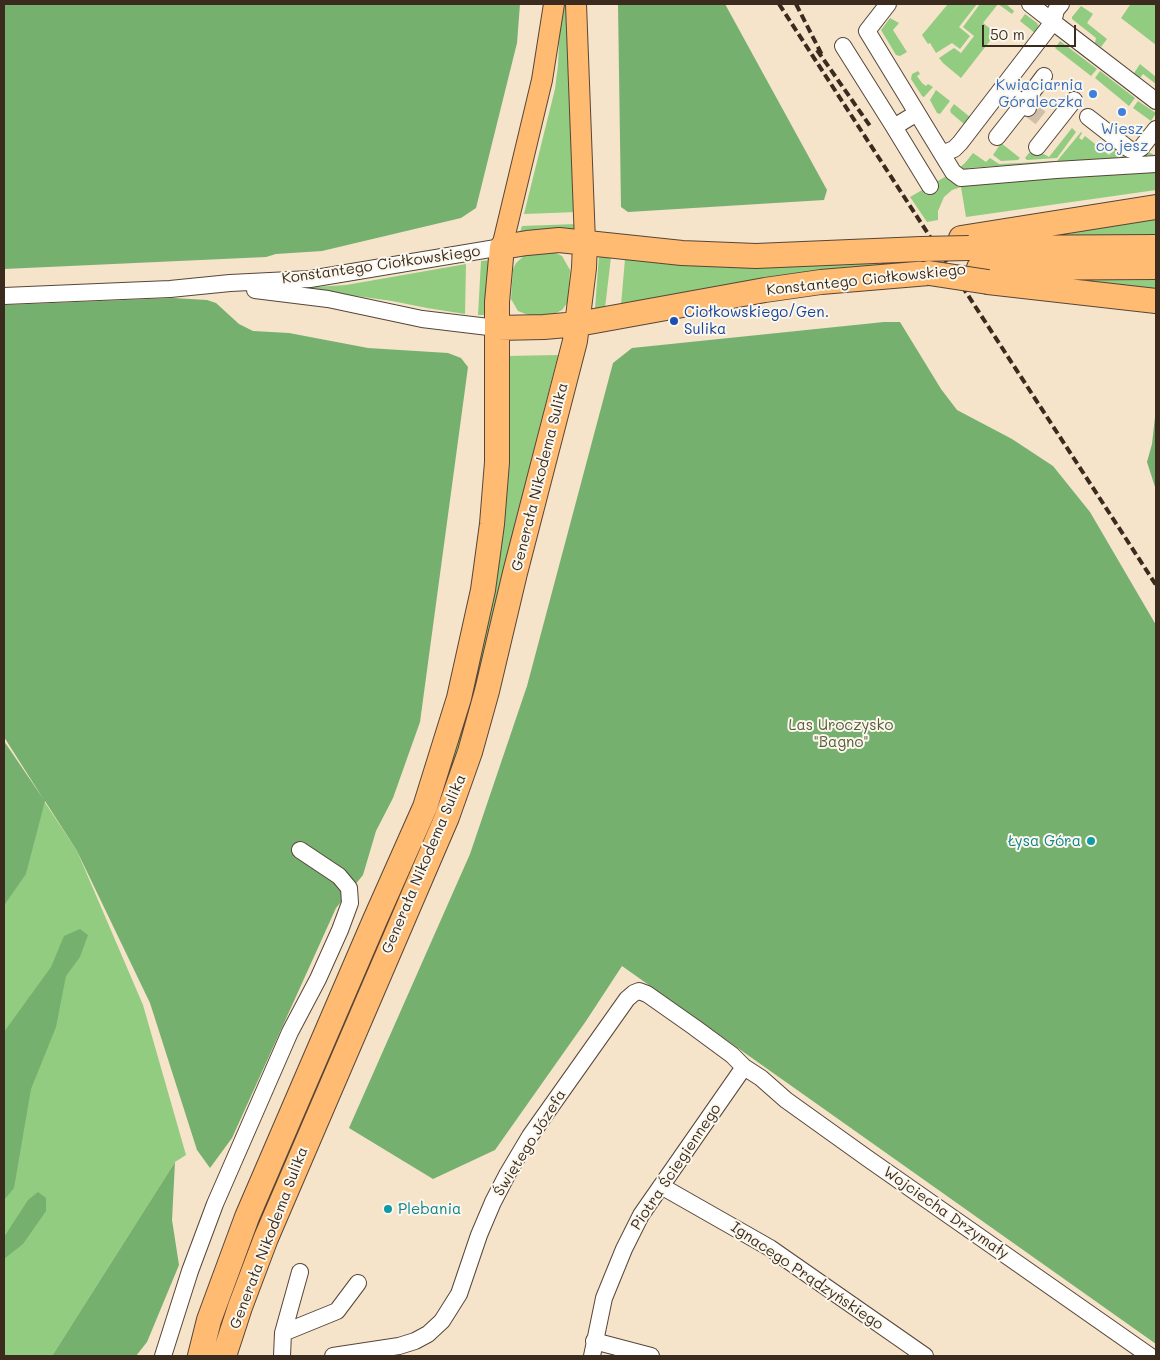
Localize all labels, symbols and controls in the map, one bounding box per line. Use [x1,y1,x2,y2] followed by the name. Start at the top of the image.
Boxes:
[985,15,1079,47] scale bar
[990,24,1025,44] text: 50 m
[996,76,1083,111] place label: Kwiaciarnia Góraleczka
[1087,88,1099,100] marker: Kwiaciarnia Góraleczka
[1116,106,1128,118] marker: Wiesz co jesz
[1096,120,1148,155] place label: Wiesz co jesz
[281,242,481,288] street label: Konstantego Ciołkowskiego
[765,261,967,299] street label: Konstantego Ciołkowskiego
[684,303,829,338] place label: Ciołkowskiego/Gen. Sulika
[668,315,680,327] marker: Ciołkowskiego/Gen. Sulika
[508,381,572,573] street label: Generała Nikodema Sulika
[789,716,893,751] park label: Las Uroczysko "Bagno"
[378,771,470,957] street label: Generała Nikodema Sulika
[1008,832,1081,850] place label: Łysa Góra
[1085,835,1097,847] marker: Łysa Góra
[490,1086,570,1200] street label: Świętego Józefa
[627,1101,725,1233] street label: Piotra Ściegiennego
[226,1144,312,1332] street label: Generała Nikodema Sulika
[880,1163,1012,1263] street label: Wojciecha Drzymały
[398,1200,461,1218] place label: Plebania
[382,1203,394,1215] marker: Plebania
[727,1218,887,1334] street label: Ignacego Prądzyńskiego

